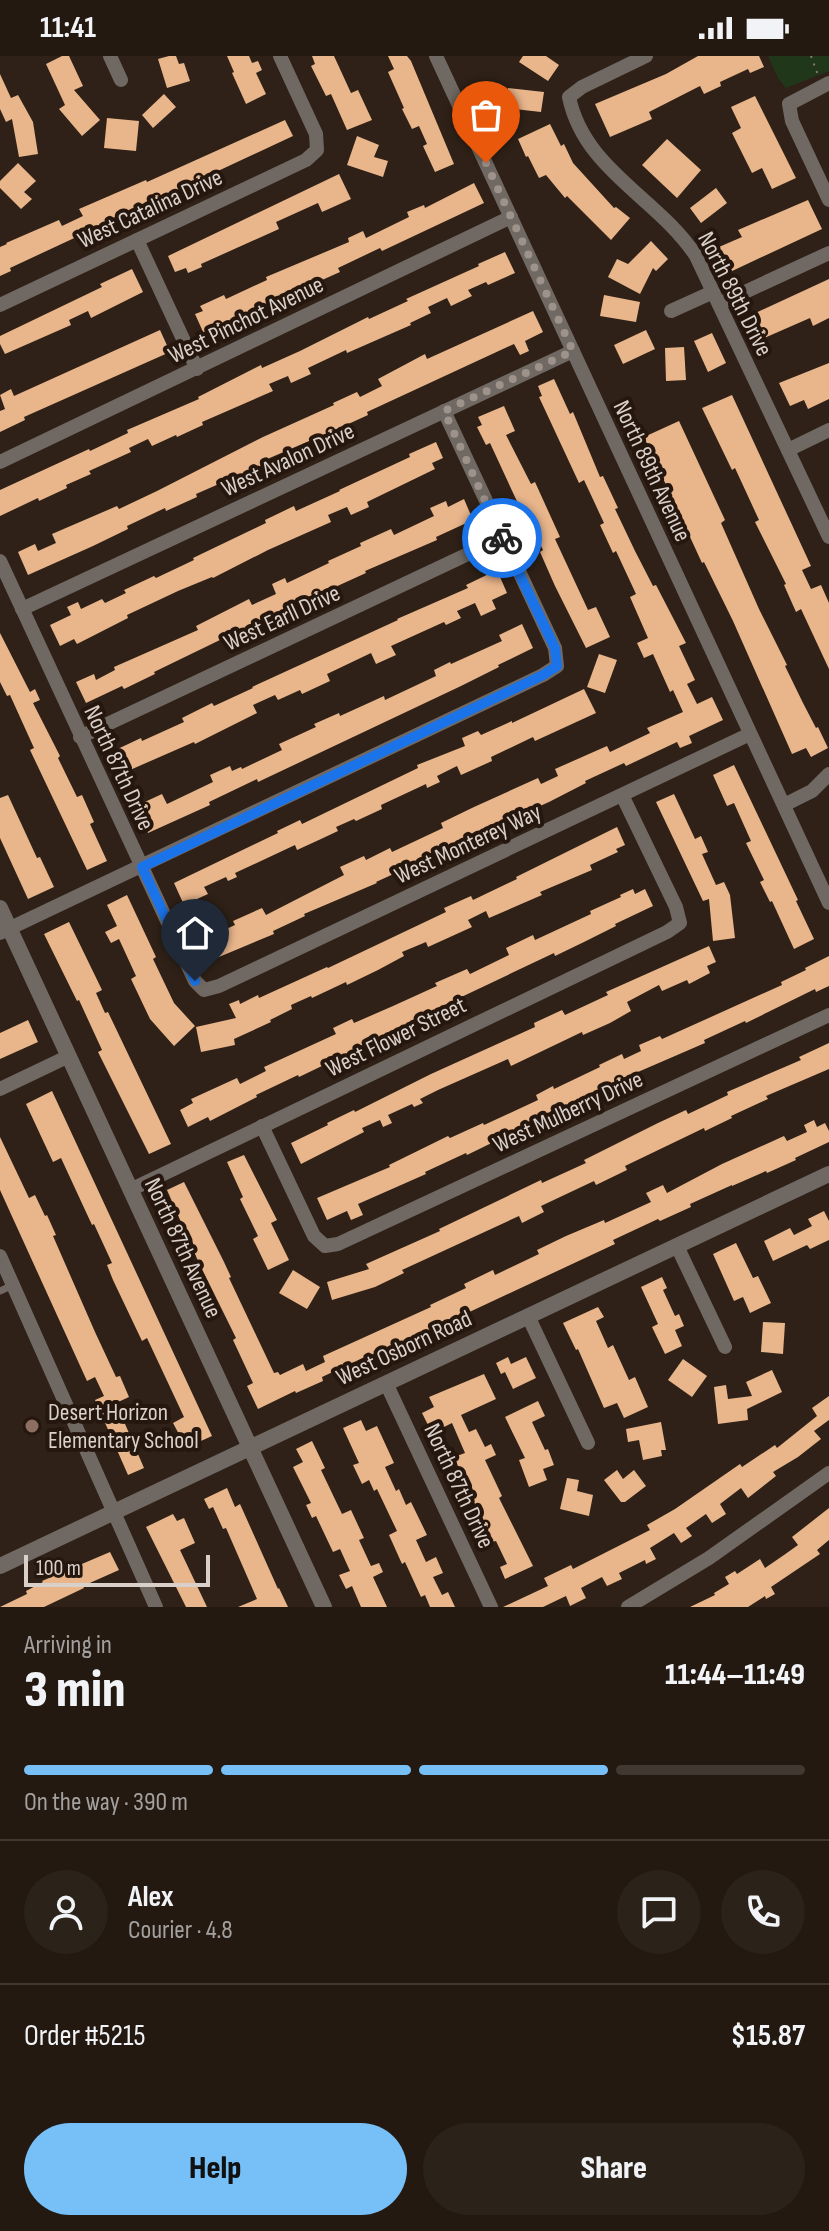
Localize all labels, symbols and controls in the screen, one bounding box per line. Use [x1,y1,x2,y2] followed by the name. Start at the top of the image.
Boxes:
[40,10,96,46] text: 11:41
[452,81,520,163] pin
[464,93,508,137] icon: bag
[73,163,227,255] street label: West Catalina Drive
[691,227,779,361] street label: North 89th Drive
[164,270,328,370] street label: West Pinchot Avenue
[607,396,697,546] street label: North 89th Avenue
[217,417,359,503] street label: West Avalon Drive
[462,498,542,578] courier
[480,516,524,560] icon: bike
[219,578,345,658] street label: West Earll Drive
[77,701,161,835] street label: North 87th Drive
[390,797,546,891] street label: West Monterey Way
[161,899,229,981] pin
[173,911,217,955] icon: home
[321,991,471,1083] street label: West Flower Street
[488,1065,648,1159] street label: West Mulberry Drive
[138,1173,228,1323] street label: North 87th Avenue
[332,1304,476,1392] street label: West Osborn Road
[48,1398,199,1455] place label: Desert Horizon Elementary School
[23,1417,41,1435] marker: Desert Horizon Elementary School
[417,1419,501,1553] street label: North 87th Drive
[24,1551,210,1587] scale bar
[36,1555,81,1582] text: 100 m
[24,1630,112,1661] text: Arriving in
[665,1657,805,1693] text: 11:44–11:49
[24,1659,126,1722] text: 3 min
[24,1787,188,1818] text: On the way · 390 m
[24,1870,108,1954] button: person
[617,1870,701,1954] button: chat
[721,1870,805,1954] button: phone
[128,1879,174,1915] text: Alex
[128,1915,233,1946] text: Courier · 4.8
[24,2018,146,2054] text: Order #5215
[731,2018,805,2054] text: $15.87
[24,2123,407,2215] button: Help
[423,2123,805,2215] button: Share

